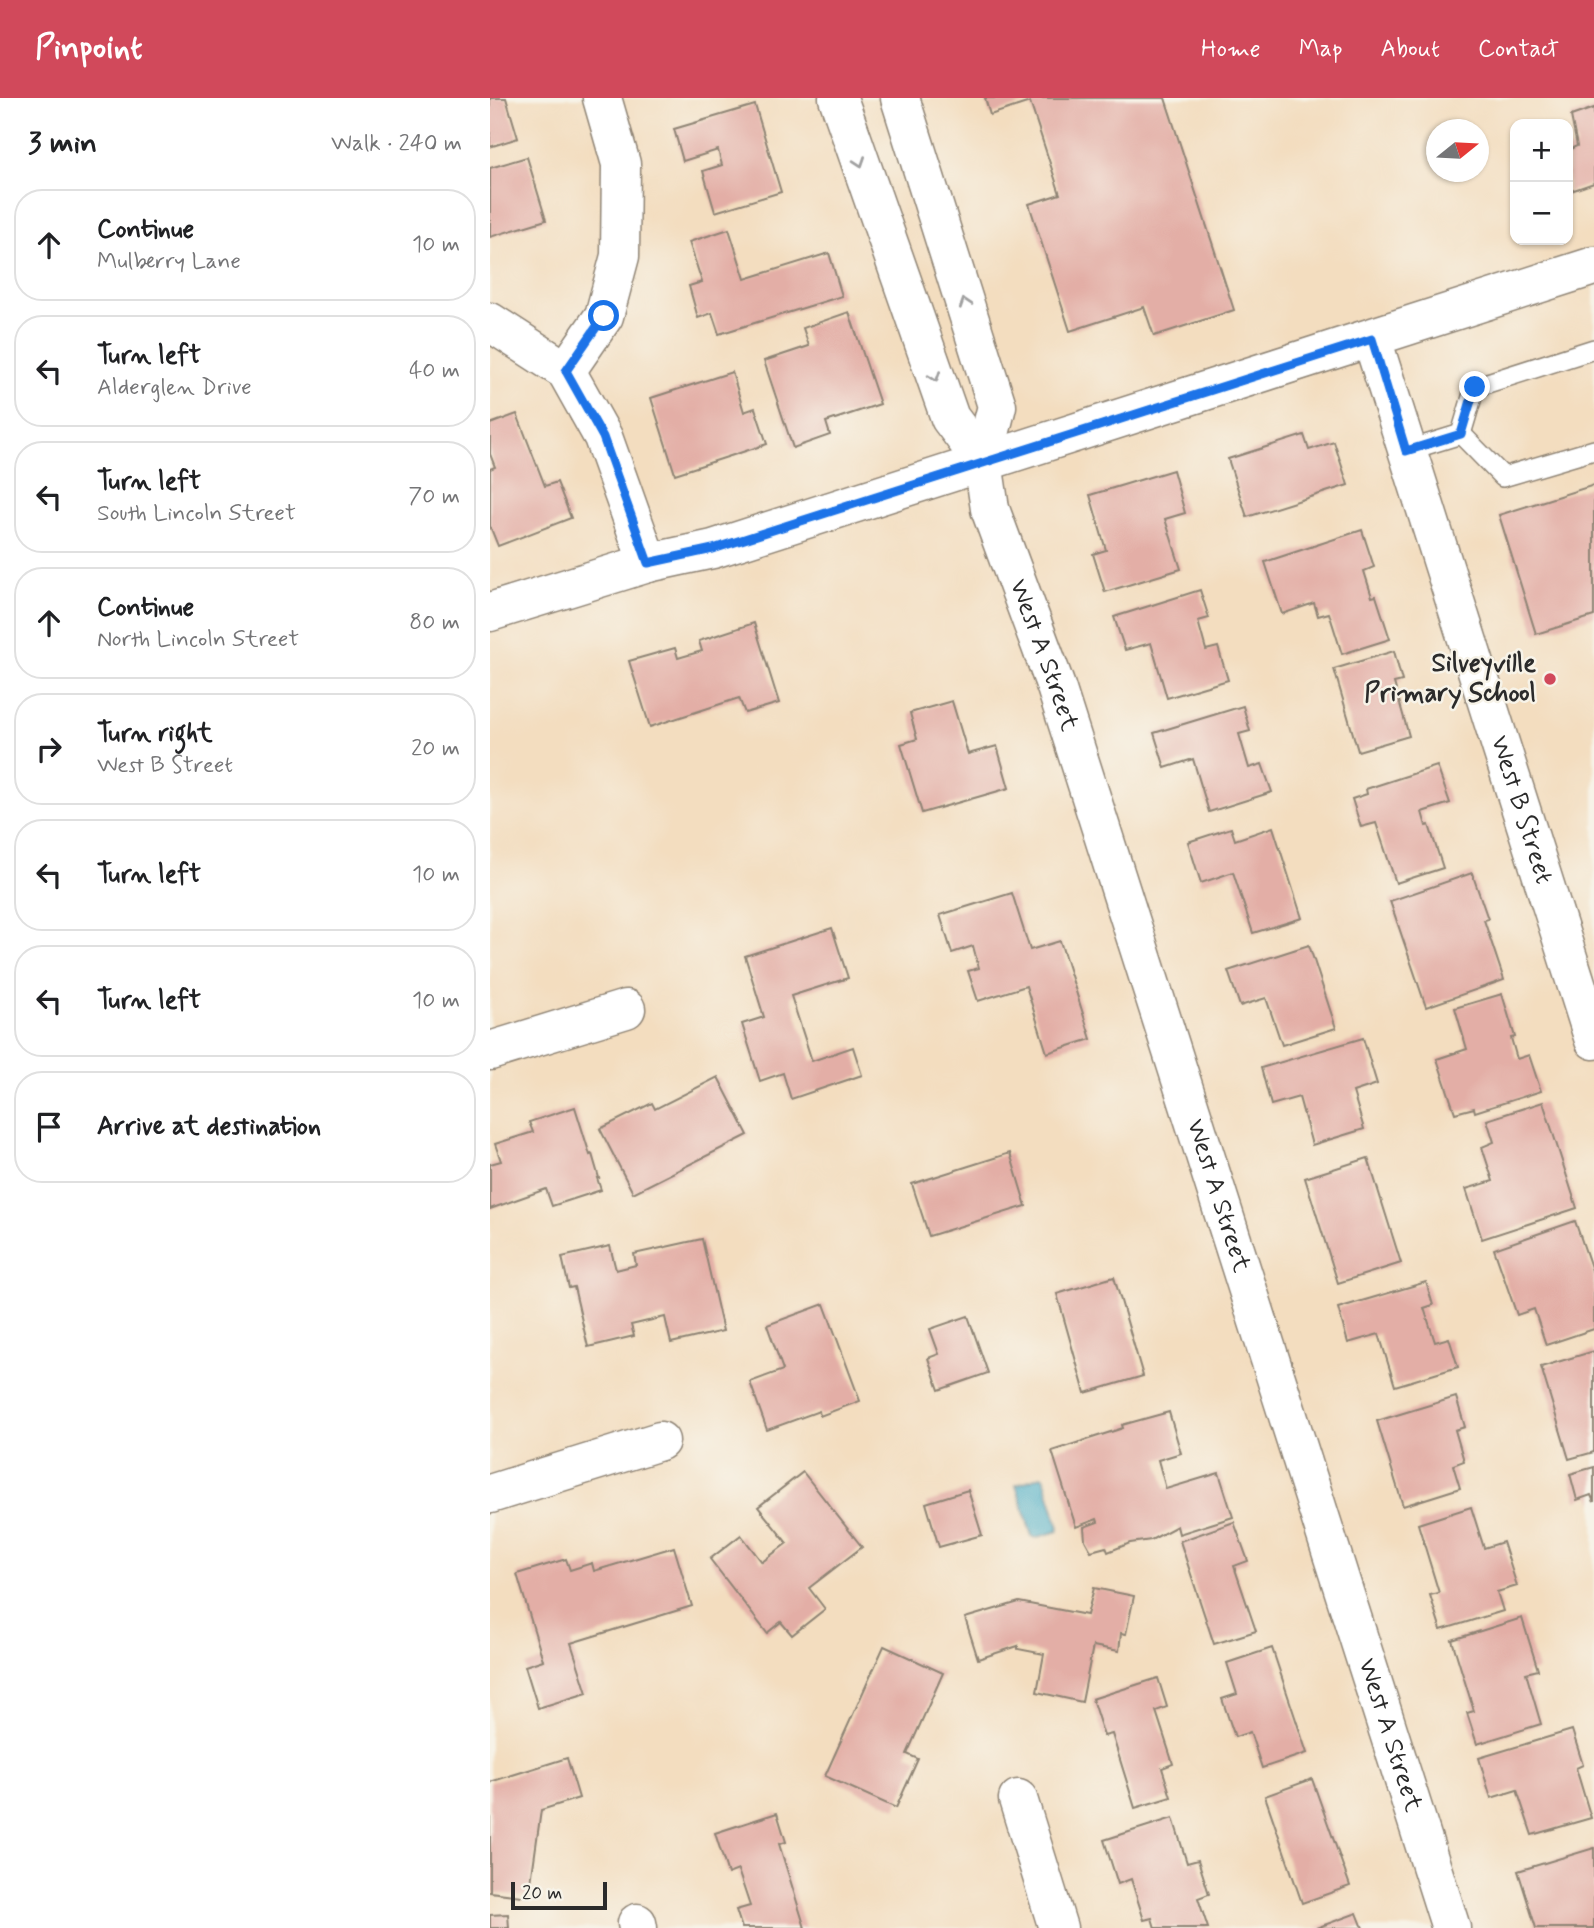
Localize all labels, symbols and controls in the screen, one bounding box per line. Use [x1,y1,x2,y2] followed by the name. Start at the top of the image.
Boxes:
[35,27,143,71] text: Pinpoint
[1201,34,1261,65] text: Home
[1299,34,1343,65] text: Map
[1381,34,1440,65] text: About
[1478,34,1559,65] text: Contact
[1426,119,1489,182] north arrow
[1510,119,1573,245] map controls
[1510,119,1573,182] button: +
[28,124,97,163] text: 3 min
[331,129,462,159] text: Walk · 240 m
[852,156,866,168] one-way arrow
[1510,182,1573,245] button: −
[97,213,194,247] text: Continue
[30,226,68,264] icon: ahead
[412,230,460,260] text: 10 m
[97,247,241,277] text: Mulberry Lane
[959,297,973,310] one-way arrow
[588,300,619,331] route start
[97,339,201,373] text: Turn left
[30,352,68,390] icon: left
[409,356,460,386] text: 40 m
[927,371,941,383] one-way arrow
[1459,371,1490,402] route end
[97,373,252,403] text: Alderglen Drive
[97,465,201,499] text: Turn left
[30,478,68,516] icon: left
[408,482,460,512] text: 70 m
[97,499,296,529] text: South Lincoln Street
[1001,575,1086,735] street label: West A Street
[97,591,194,625] text: Continue
[30,604,68,642] icon: ahead
[409,608,460,638] text: 80 m
[97,625,299,655] text: North Lincoln Street
[1364,647,1536,711] place label: Silveyville Primary School
[1542,671,1558,687] marker: Silveyville Primary School
[97,717,213,751] text: Turn right
[30,730,68,768] icon: right
[1482,731,1561,888] street label: West B Street
[411,734,460,764] text: 20 m
[97,751,233,781] text: West B Street
[30,856,68,894] icon: left
[97,858,201,892] text: Turn left
[412,860,460,890] text: 10 m
[30,982,68,1020] icon: left
[97,984,201,1018] text: Turn left
[412,986,460,1016] text: 10 m
[30,1108,68,1146] icon: arrive
[97,1110,321,1144] text: Arrive at destination
[1178,1115,1258,1277] street label: West A Street
[1349,1654,1430,1816] street label: West A Street
[511,1879,607,1911] scale bar
[522,1881,562,1906] text: 20 m

